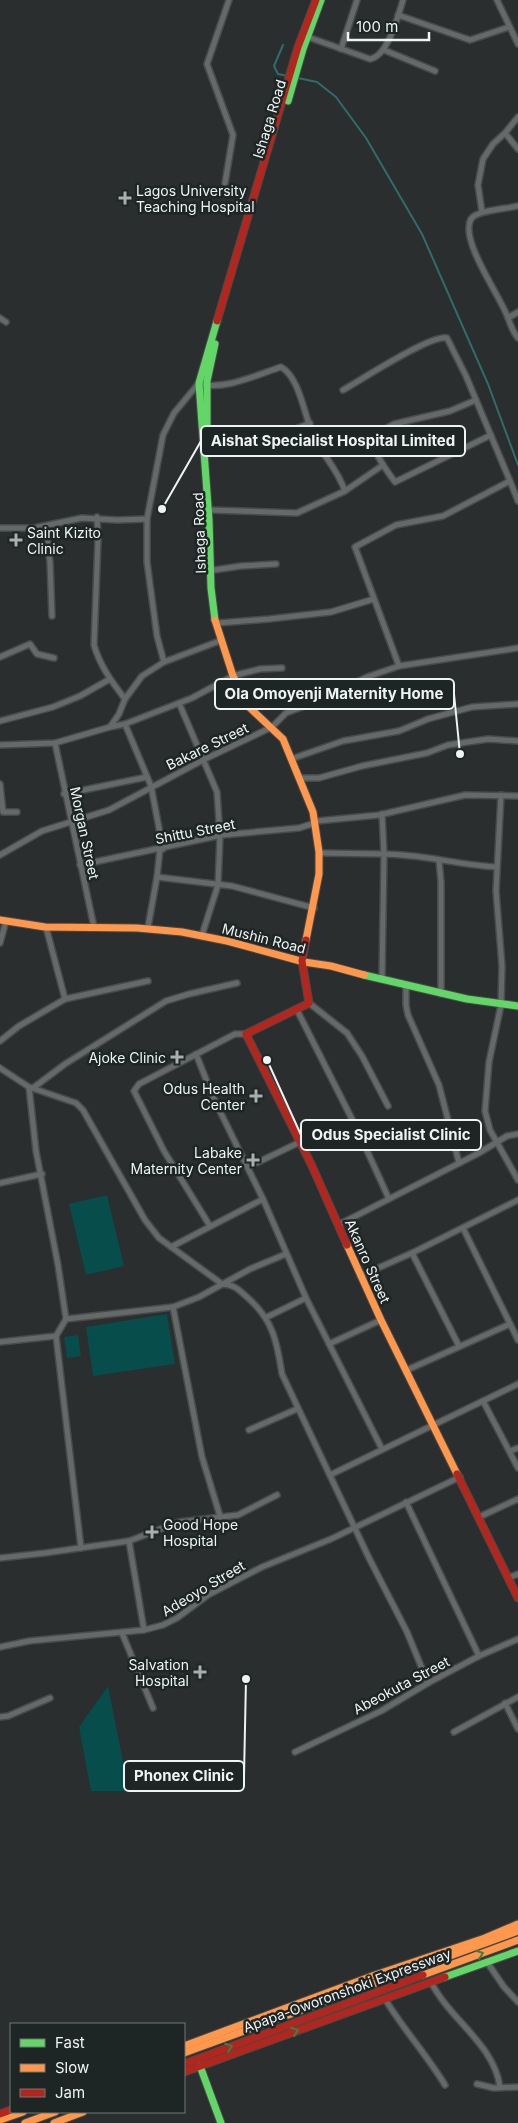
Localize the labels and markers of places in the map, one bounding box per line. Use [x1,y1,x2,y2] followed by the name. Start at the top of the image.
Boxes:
[136,182,255,215] place label: Lagos University Teaching Hospital
[118,191,132,205] marker: Lagos University Teaching Hospital
[201,426,465,456] callout: Aishat Specialist Hospital Limited
[27,524,101,557] place label: Saint Kizito Clinic
[9,533,23,547] marker: Saint Kizito Clinic
[215,679,454,709] callout: Ola Omoyenji Maternity Home
[88,1049,166,1066] place label: Ajoke Clinic
[170,1050,184,1064] marker: Ajoke Clinic
[163,1080,245,1113] place label: Odus Health Center
[249,1089,263,1103] marker: Odus Health Center
[301,1120,481,1150] callout: Odus Specialist Clinic
[131,1144,242,1177] place label: Labake Maternity Center
[246,1153,260,1167] marker: Labake Maternity Center
[163,1516,238,1549] place label: Good Hope Hospital
[145,1525,159,1539] marker: Good Hope Hospital
[128,1656,189,1689] place label: Salvation Hospital
[193,1665,207,1679] marker: Salvation Hospital
[124,1761,244,1791] callout: Phonex Clinic

